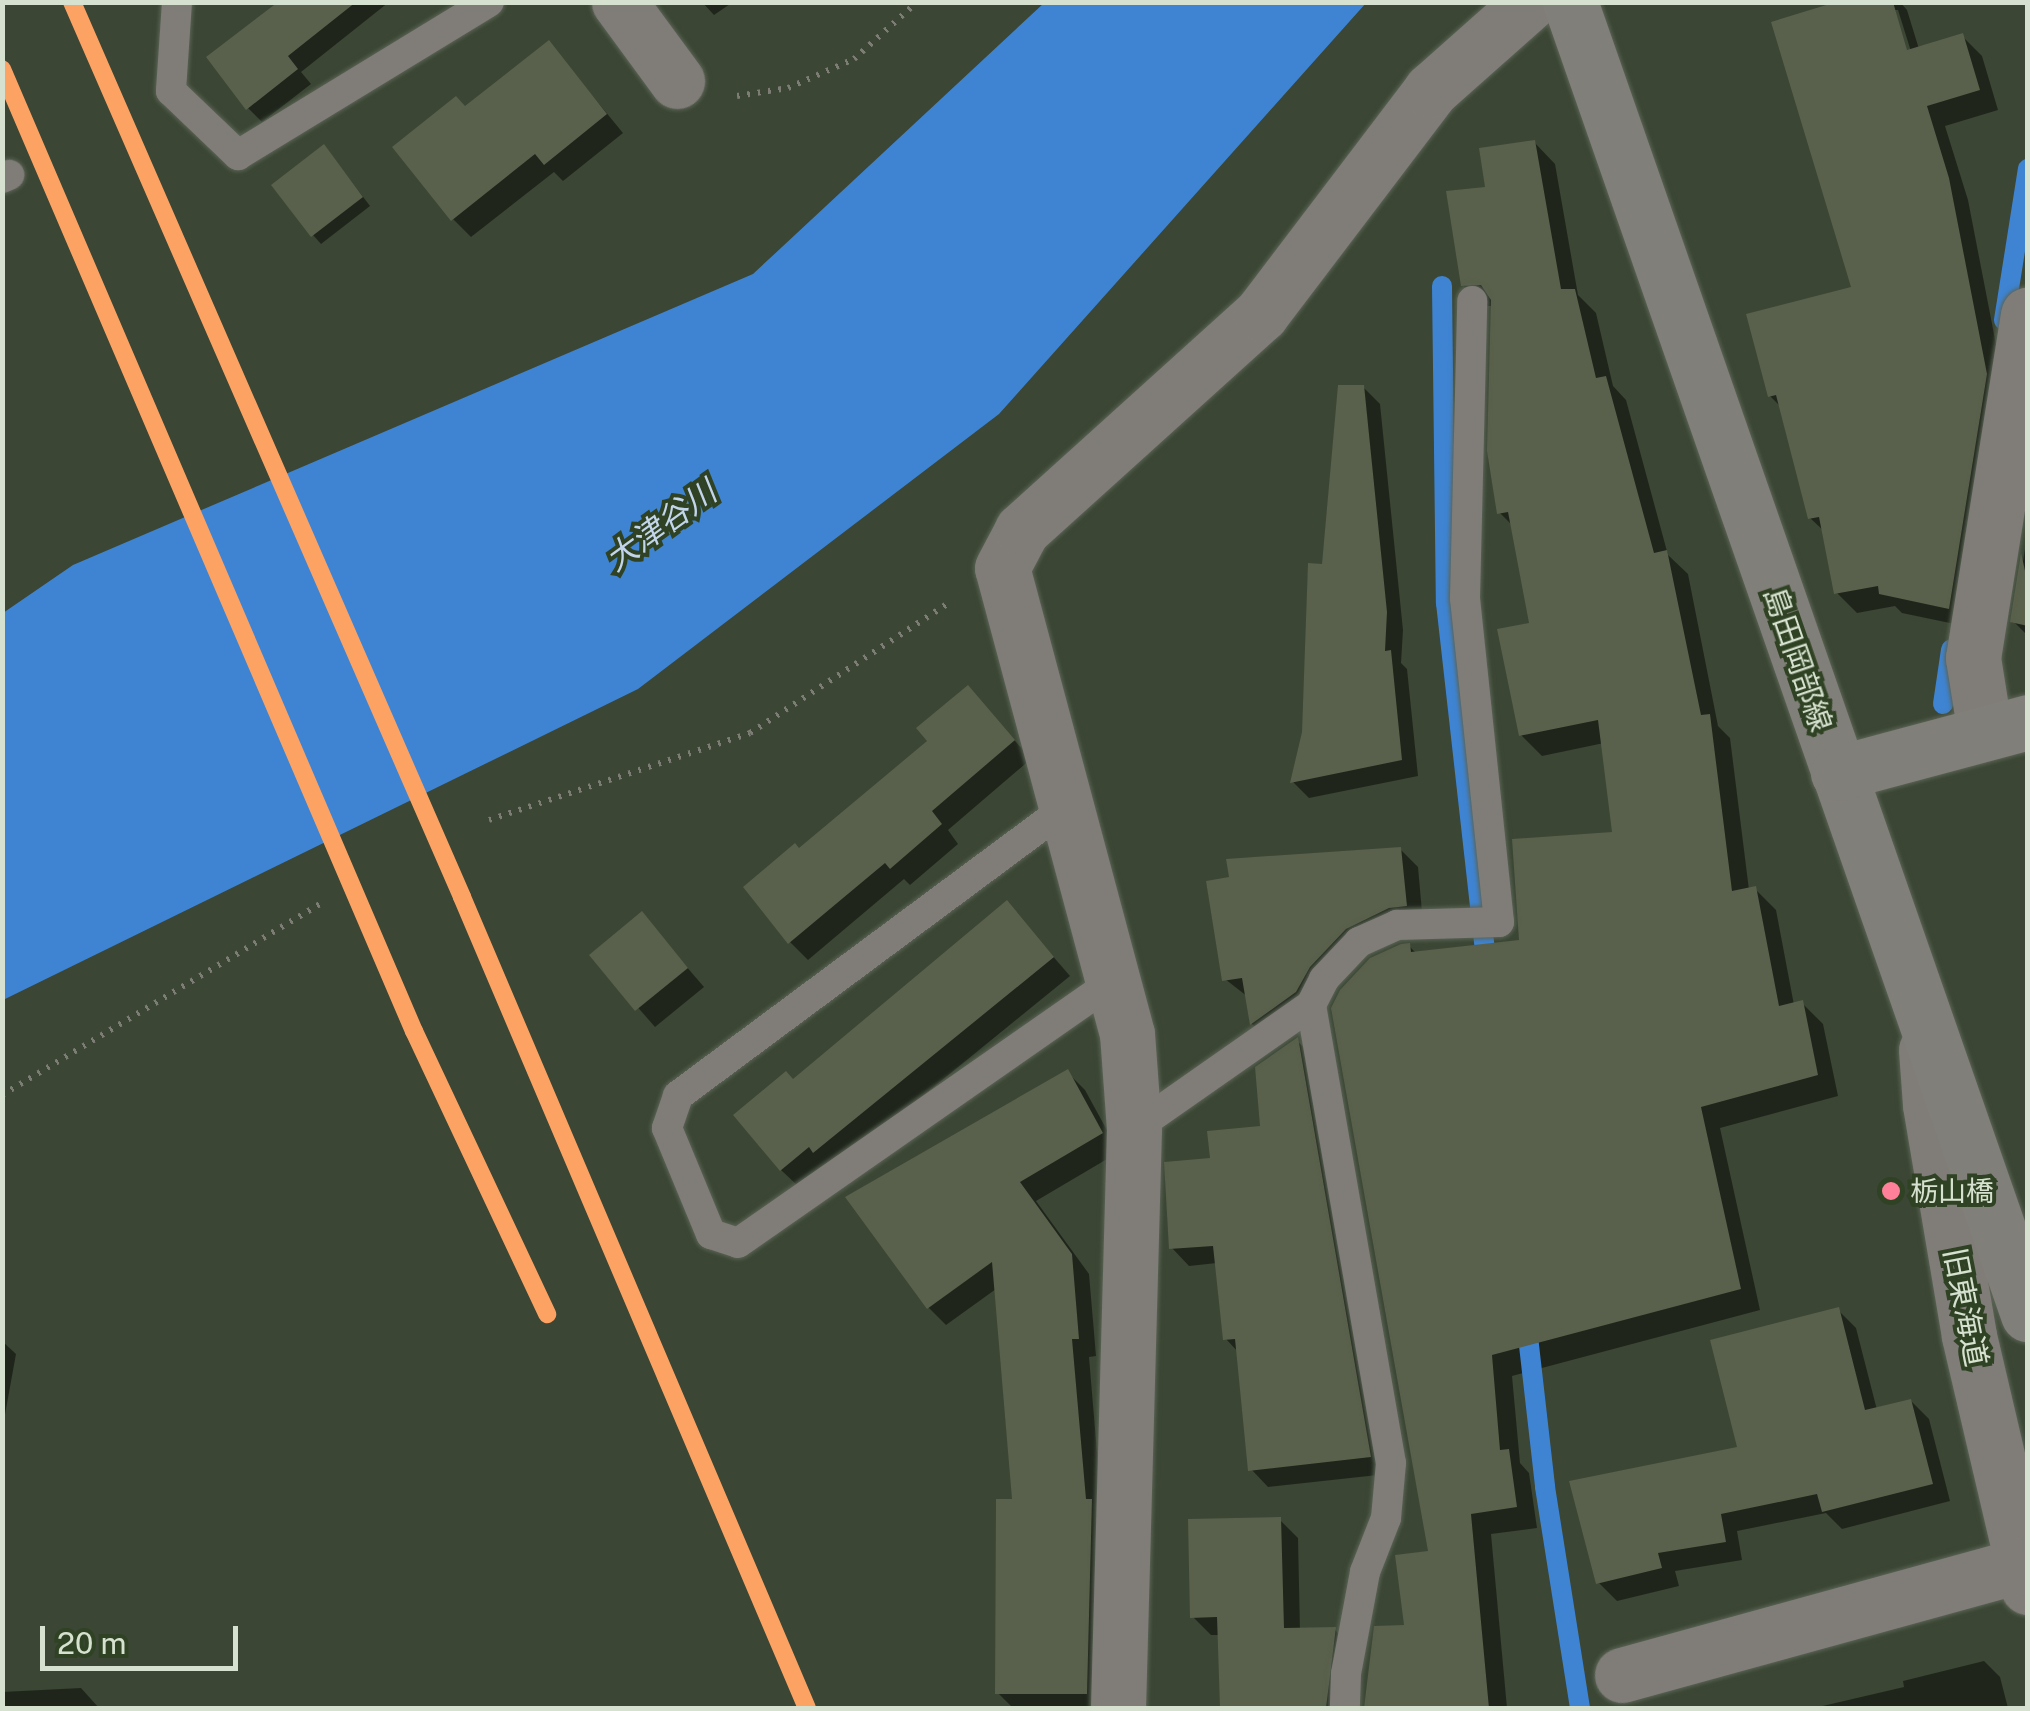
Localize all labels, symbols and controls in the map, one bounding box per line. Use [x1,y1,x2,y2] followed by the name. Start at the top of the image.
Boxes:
[598,473,724,579] water label: 大津谷川
[1757,582,1839,736] street label: 島田岡部線
[1910,1174,1994,1208] place label: 栃山橋
[1881,1181,1901,1201] marker: 栃山橋
[1937,1245,1995,1369] street label: 旧東海道
[45,1606,242,1668] scale bar
[57,1625,126,1661] text: 20 m

